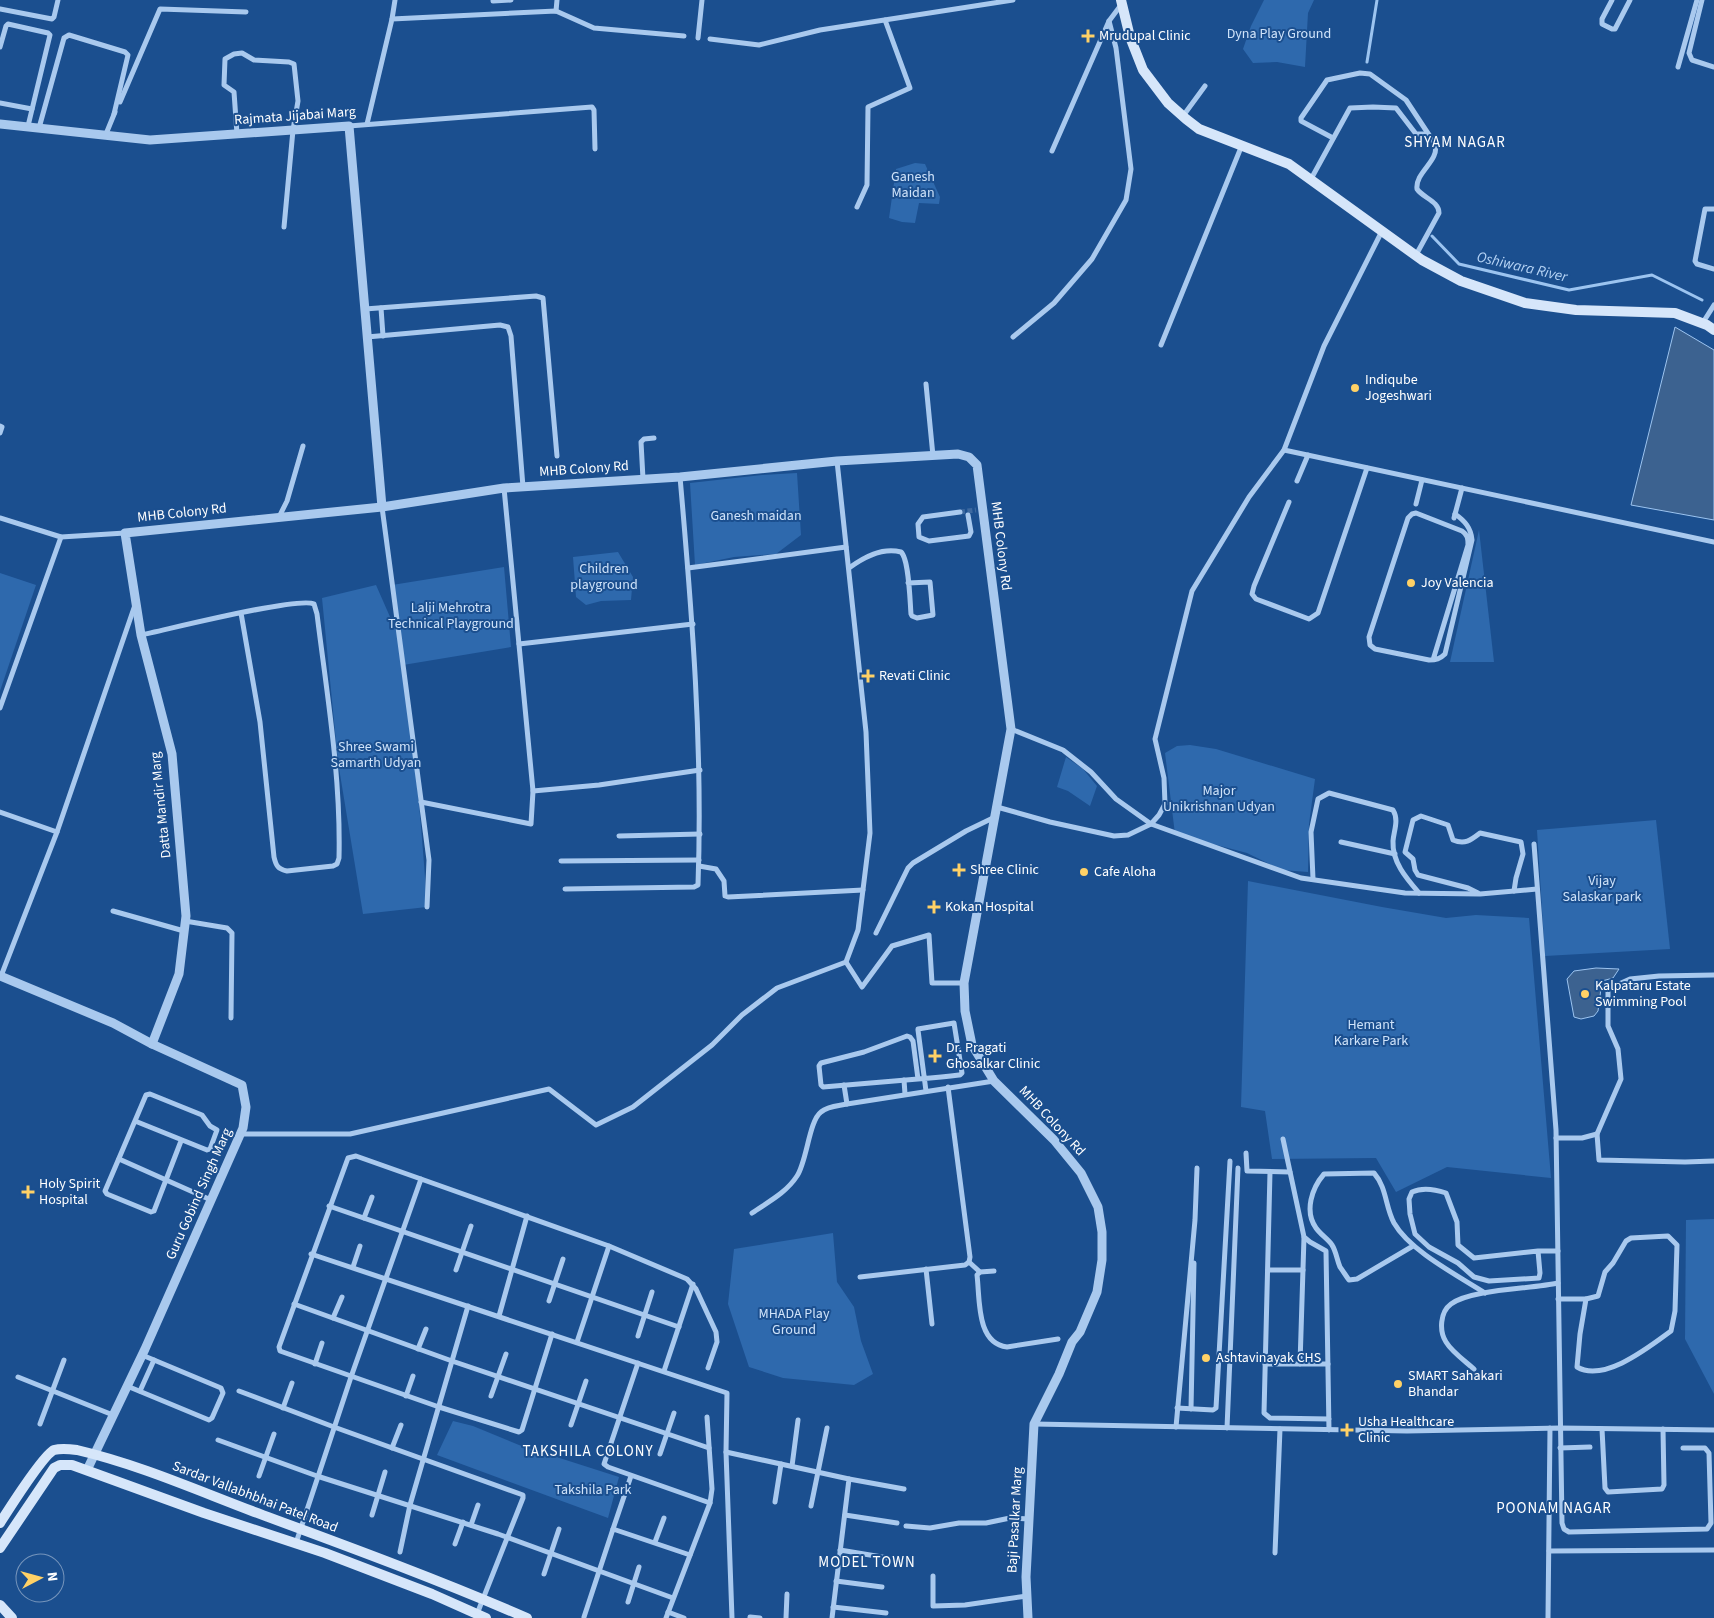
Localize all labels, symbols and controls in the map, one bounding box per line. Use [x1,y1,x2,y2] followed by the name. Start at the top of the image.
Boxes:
[1227,24,1331,44] park label: Dyna Play Ground
[1099,26,1191,46] place label: Mrudupal Clinic
[1081,29,1095,43] marker: Mrudupal Clinic
[234,102,356,130] street label: Rajmata Jijabai Marg
[1404,132,1506,153] district label: SHYAM NAGAR
[891,167,935,203] park label: Ganesh Maidan
[1475,246,1570,288] water label: Oshiwara River
[1365,370,1432,406] place label: Indiqube Jogeshwari
[1349,382,1361,394] marker: Indiqube Jogeshwari
[539,456,629,482] street label: MHB Colony Rd
[136,498,228,528] street label: MHB Colony Rd
[986,500,1016,592] street label: MHB Colony Rd
[710,506,802,526] park label: Ganesh maidan
[570,559,638,595] park label: Children playground
[1421,573,1494,593] place label: Joy Valencia
[1405,577,1417,589] marker: Joy Valencia
[388,598,514,634] park label: Lalji Mehrotra Technical Playground
[879,666,951,686] place label: Revati Clinic
[861,669,875,683] marker: Revati Clinic
[331,737,421,773] park label: Shree Swami Samarth Udyan
[145,751,177,859] street label: Datta Mandir Marg
[1163,781,1275,817] park label: Major Unikrishnan Udyan
[970,860,1040,880] place label: Shree Clinic
[1094,862,1156,882] place label: Cafe Aloha
[952,863,966,877] marker: Shree Clinic
[1078,866,1090,878] marker: Cafe Aloha
[1563,871,1642,907] park label: Vijay Salaskar park
[945,897,1034,917] place label: Kokan Hospital
[927,900,941,914] marker: Kokan Hospital
[1595,976,1691,1012] place label: Kalpataru Estate Swimming Pool
[1579,988,1591,1000] marker: Kalpataru Estate Swimming Pool
[1334,1015,1408,1051] park label: Hemant Karkare Park
[946,1038,1041,1074] place label: Dr. Pragati Ghosalkar Clinic
[928,1049,942,1063] marker: Dr. Pragati Ghosalkar Clinic
[1014,1081,1090,1161] street label: MHB Colony Rd
[161,1125,237,1263] street label: Guru Gobind Singh Marg
[39,1174,101,1210] place label: Holy Spirit Hospital
[21,1185,35,1199] marker: Holy Spirit Hospital
[759,1304,830,1340] park label: MHADA Play Ground
[1216,1348,1321,1368] place label: Ashtavinayak CHS
[1200,1352,1212,1364] marker: Ashtavinayak CHS
[1408,1366,1503,1402] place label: SMART Sahakari Bhandar
[1392,1378,1404,1390] marker: SMART Sahakari Bhandar
[1358,1412,1454,1448] place label: Usha Healthcare Clinic
[1340,1423,1354,1437] marker: Usha Healthcare Clinic
[522,1441,654,1462] district label: TAKSHILA COLONY
[169,1456,341,1538] street label: Sardar Vallabhbhai Patel Road
[1002,1466,1028,1574] street label: Baji Pasalkar Marg
[555,1480,632,1500] park label: Takshila Park
[1496,1498,1612,1519] district label: POONAM NAGAR
[818,1552,916,1573] district label: MODEL TOWN
[15,1553,65,1603] north arrow
[42,1571,62,1582] text: N

